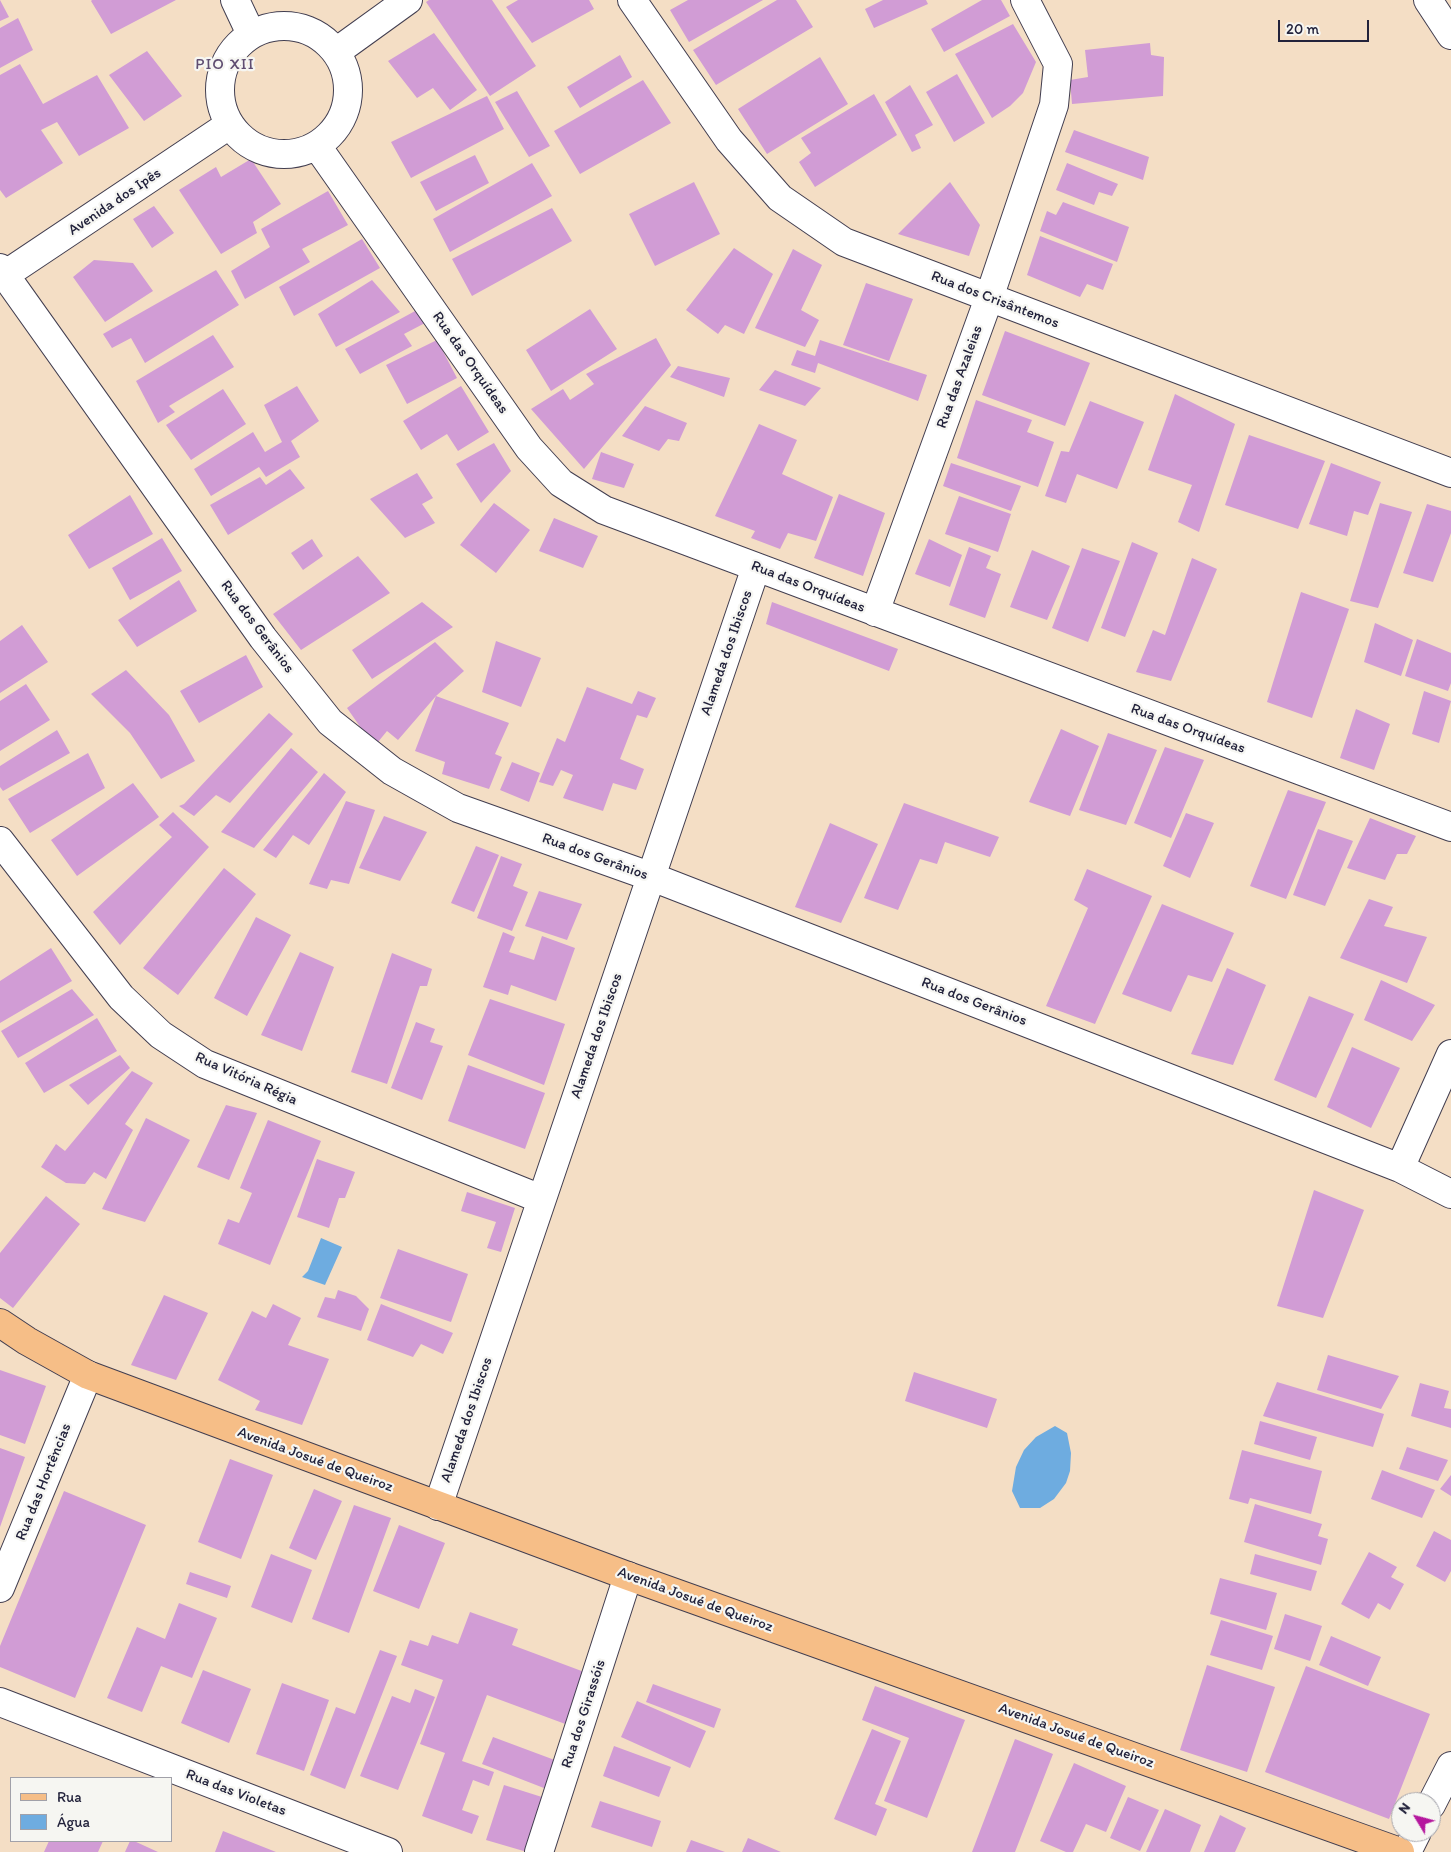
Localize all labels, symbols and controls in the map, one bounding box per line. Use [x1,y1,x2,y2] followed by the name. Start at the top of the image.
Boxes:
[1281,10,1372,42] scale bar
[1286,20,1319,38] text: 20 m
[195,55,255,75] district label: PIO XII
[65,164,165,240] street label: Avenida dos Ipês
[928,267,1062,333] street label: Rua dos Crisântemos
[428,308,512,418] street label: Rua das Orquídeas
[933,323,987,431] street label: Rua das Azaleias
[748,557,868,617] street label: Rua das Orquídeas
[216,577,298,677] street label: Rua dos Gerânios
[697,588,757,718] street label: Alameda dos Ibiscos
[1128,700,1248,758] street label: Rua das Orquídeas
[539,829,651,885] street label: Rua dos Gerânios
[567,971,627,1101] street label: Alameda dos Ibiscos
[919,974,1029,1030] street label: Rua dos Gerânios
[192,1048,300,1110] street label: Rua Vitória Régia
[437,1355,497,1485] street label: Alameda dos Ibiscos
[12,1421,76,1543] street label: Rua das Hortências
[235,1423,395,1497] street label: Avenida Josué de Queiroz
[615,1563,775,1637] street label: Avenida Josué de Queiroz
[558,1657,610,1771] street label: Rua dos Girassóis
[996,1699,1156,1773] street label: Avenida Josué de Queiroz
[183,1766,289,1820] street label: Rua das Violetas
[10,1777,172,1842] legend
[57,1788,82,1806] text: Rua
[1391,1792,1441,1842] north arrow
[1395,1799,1414,1817] text: N
[57,1813,90,1831] text: Água

